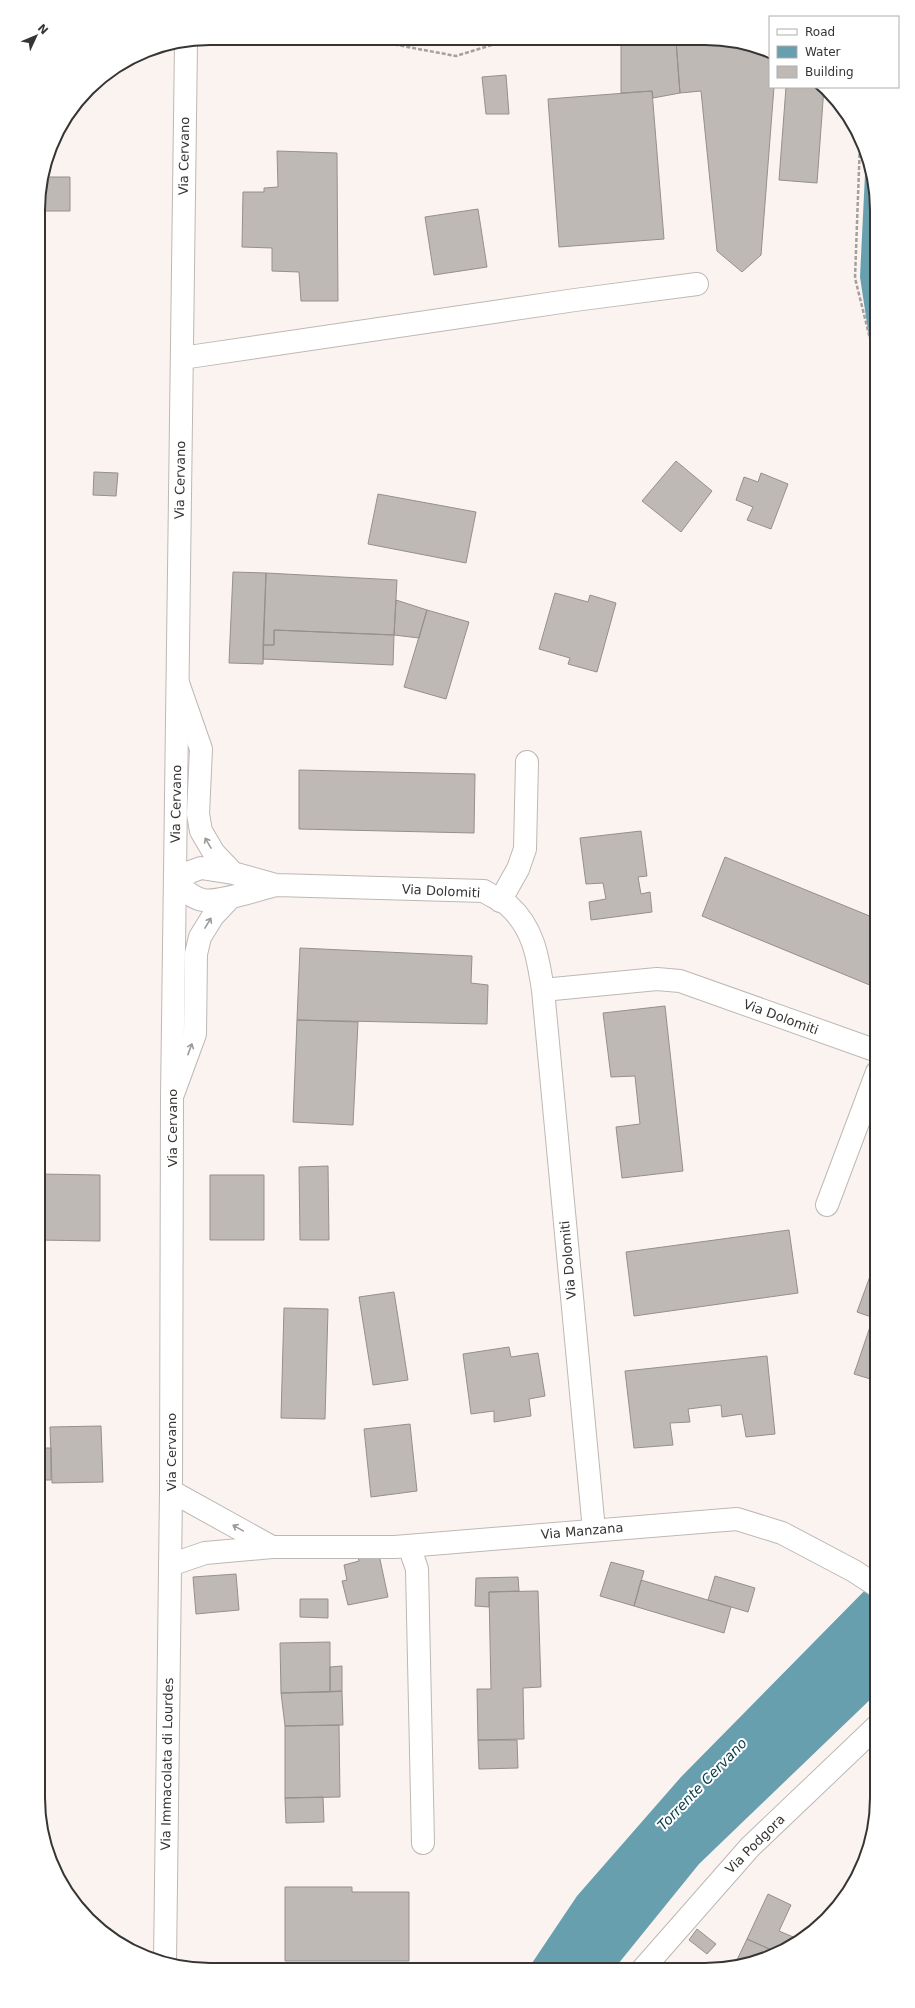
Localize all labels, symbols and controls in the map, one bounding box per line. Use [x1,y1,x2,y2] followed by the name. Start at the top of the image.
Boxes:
[16,16,56,56] north arrow
[769,16,899,88] legend
[35,22,51,37] text: N
[805,25,835,39] text: Road
[805,45,841,59] text: Water
[805,65,854,79] text: Building
[176,117,192,195] street label: Via Cervano
[172,441,188,519] street label: Via Cervano
[168,765,184,843] street label: Via Cervano
[204,837,212,849] one-way arrow
[401,881,481,901] street label: Via Dolomiti
[205,917,213,929] one-way arrow
[741,996,821,1038] street label: Via Dolomiti
[186,1044,194,1056] one-way arrow
[165,1089,180,1167] street label: Via Cervano
[557,1220,579,1300] street label: Via Dolomiti
[164,1413,179,1491] street label: Via Cervano
[540,1520,624,1542] street label: Via Manzana
[232,1524,244,1532] one-way arrow
[158,1677,176,1850] street label: Via Immacolata di Lourdes
[654,1735,750,1833] water label: Torrente Cervano
[722,1811,788,1877] street label: Via Podgora

